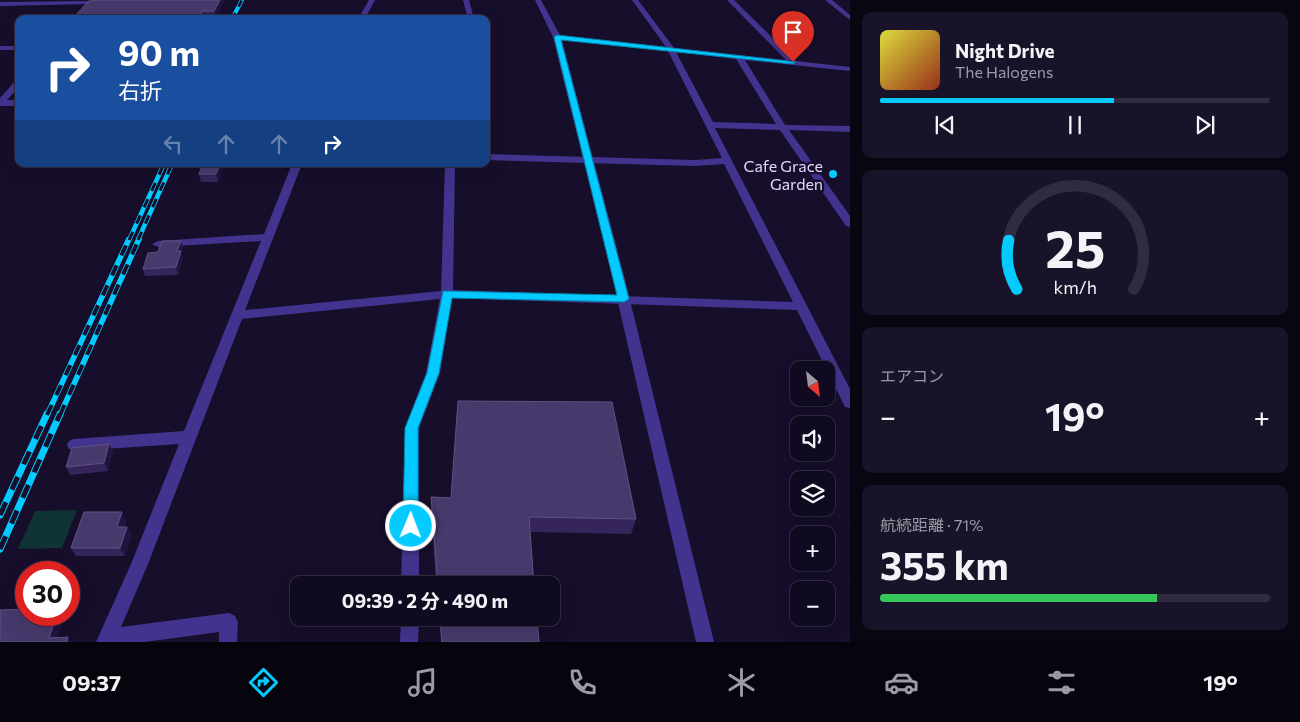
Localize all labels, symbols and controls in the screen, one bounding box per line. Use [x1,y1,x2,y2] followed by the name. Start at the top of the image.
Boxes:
[772,11,814,62] pin
[779,18,807,46] icon: arrive
[118,30,200,73] text: 90 m
[35,35,100,100] icon: right
[955,39,1055,62] text: Night Drive
[955,62,1053,81] text: The Halogens
[118,77,162,104] text: 右折
[931,111,959,139] icon: previous
[1061,111,1089,139] icon: pause
[1191,111,1219,139] icon: next
[159,130,187,158] icon: left
[212,130,240,158] icon: ahead
[265,130,293,158] icon: ahead
[318,130,346,158] icon: right
[744,156,823,193] place label: Cafe Grace Garden
[827,168,839,180] marker: Cafe Grace Garden
[1045,215,1105,279] text: 25
[1053,276,1097,298] text: km/h
[790,361,835,406] north arrow
[790,361,835,626] map controls
[880,366,944,385] text: エアコン
[1045,392,1105,439] text: 19°
[880,399,896,433] text: −
[1254,399,1270,433] text: +
[790,416,835,461] button: sound
[790,471,835,516] button: layers
[384,499,436,551] position arrow
[880,515,983,534] text: 航続距離 · 71%
[790,526,835,571] button: +
[880,541,1009,588] text: 355 km
[15,561,80,626] speed limit sign: 30
[790,581,835,626] button: −
[342,589,508,612] text: 09:39 · 2 分 · 490 m
[246,665,281,700] icon: directions
[405,665,440,700] icon: music
[565,665,600,700] icon: phone
[724,665,759,700] icon: climate
[884,665,919,700] icon: car
[1044,665,1079,700] icon: filters
[62,669,121,696] text: 09:37
[1203,669,1238,696] text: 19°

